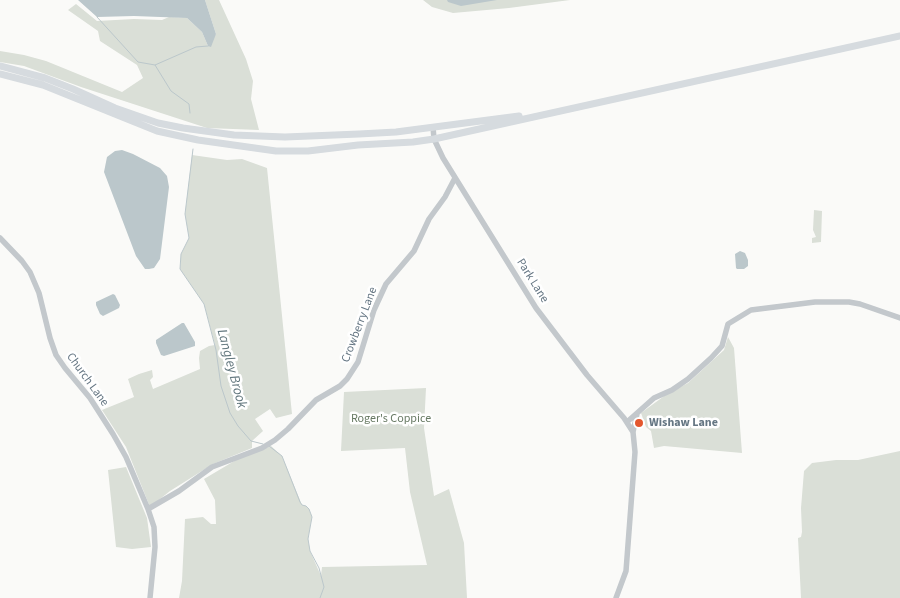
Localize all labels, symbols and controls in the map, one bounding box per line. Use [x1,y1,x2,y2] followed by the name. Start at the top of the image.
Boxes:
[513,256,551,306] street label: Park Lane
[339,285,381,365] street label: Crowberry Lane
[212,328,250,410] water label: Langley Brook
[63,350,111,410] street label: Church Lane
[351,412,431,426] park label: Roger's Coppice
[649,416,718,430] place label: Wishaw Lane
[633,417,645,429] marker: Wishaw Lane

